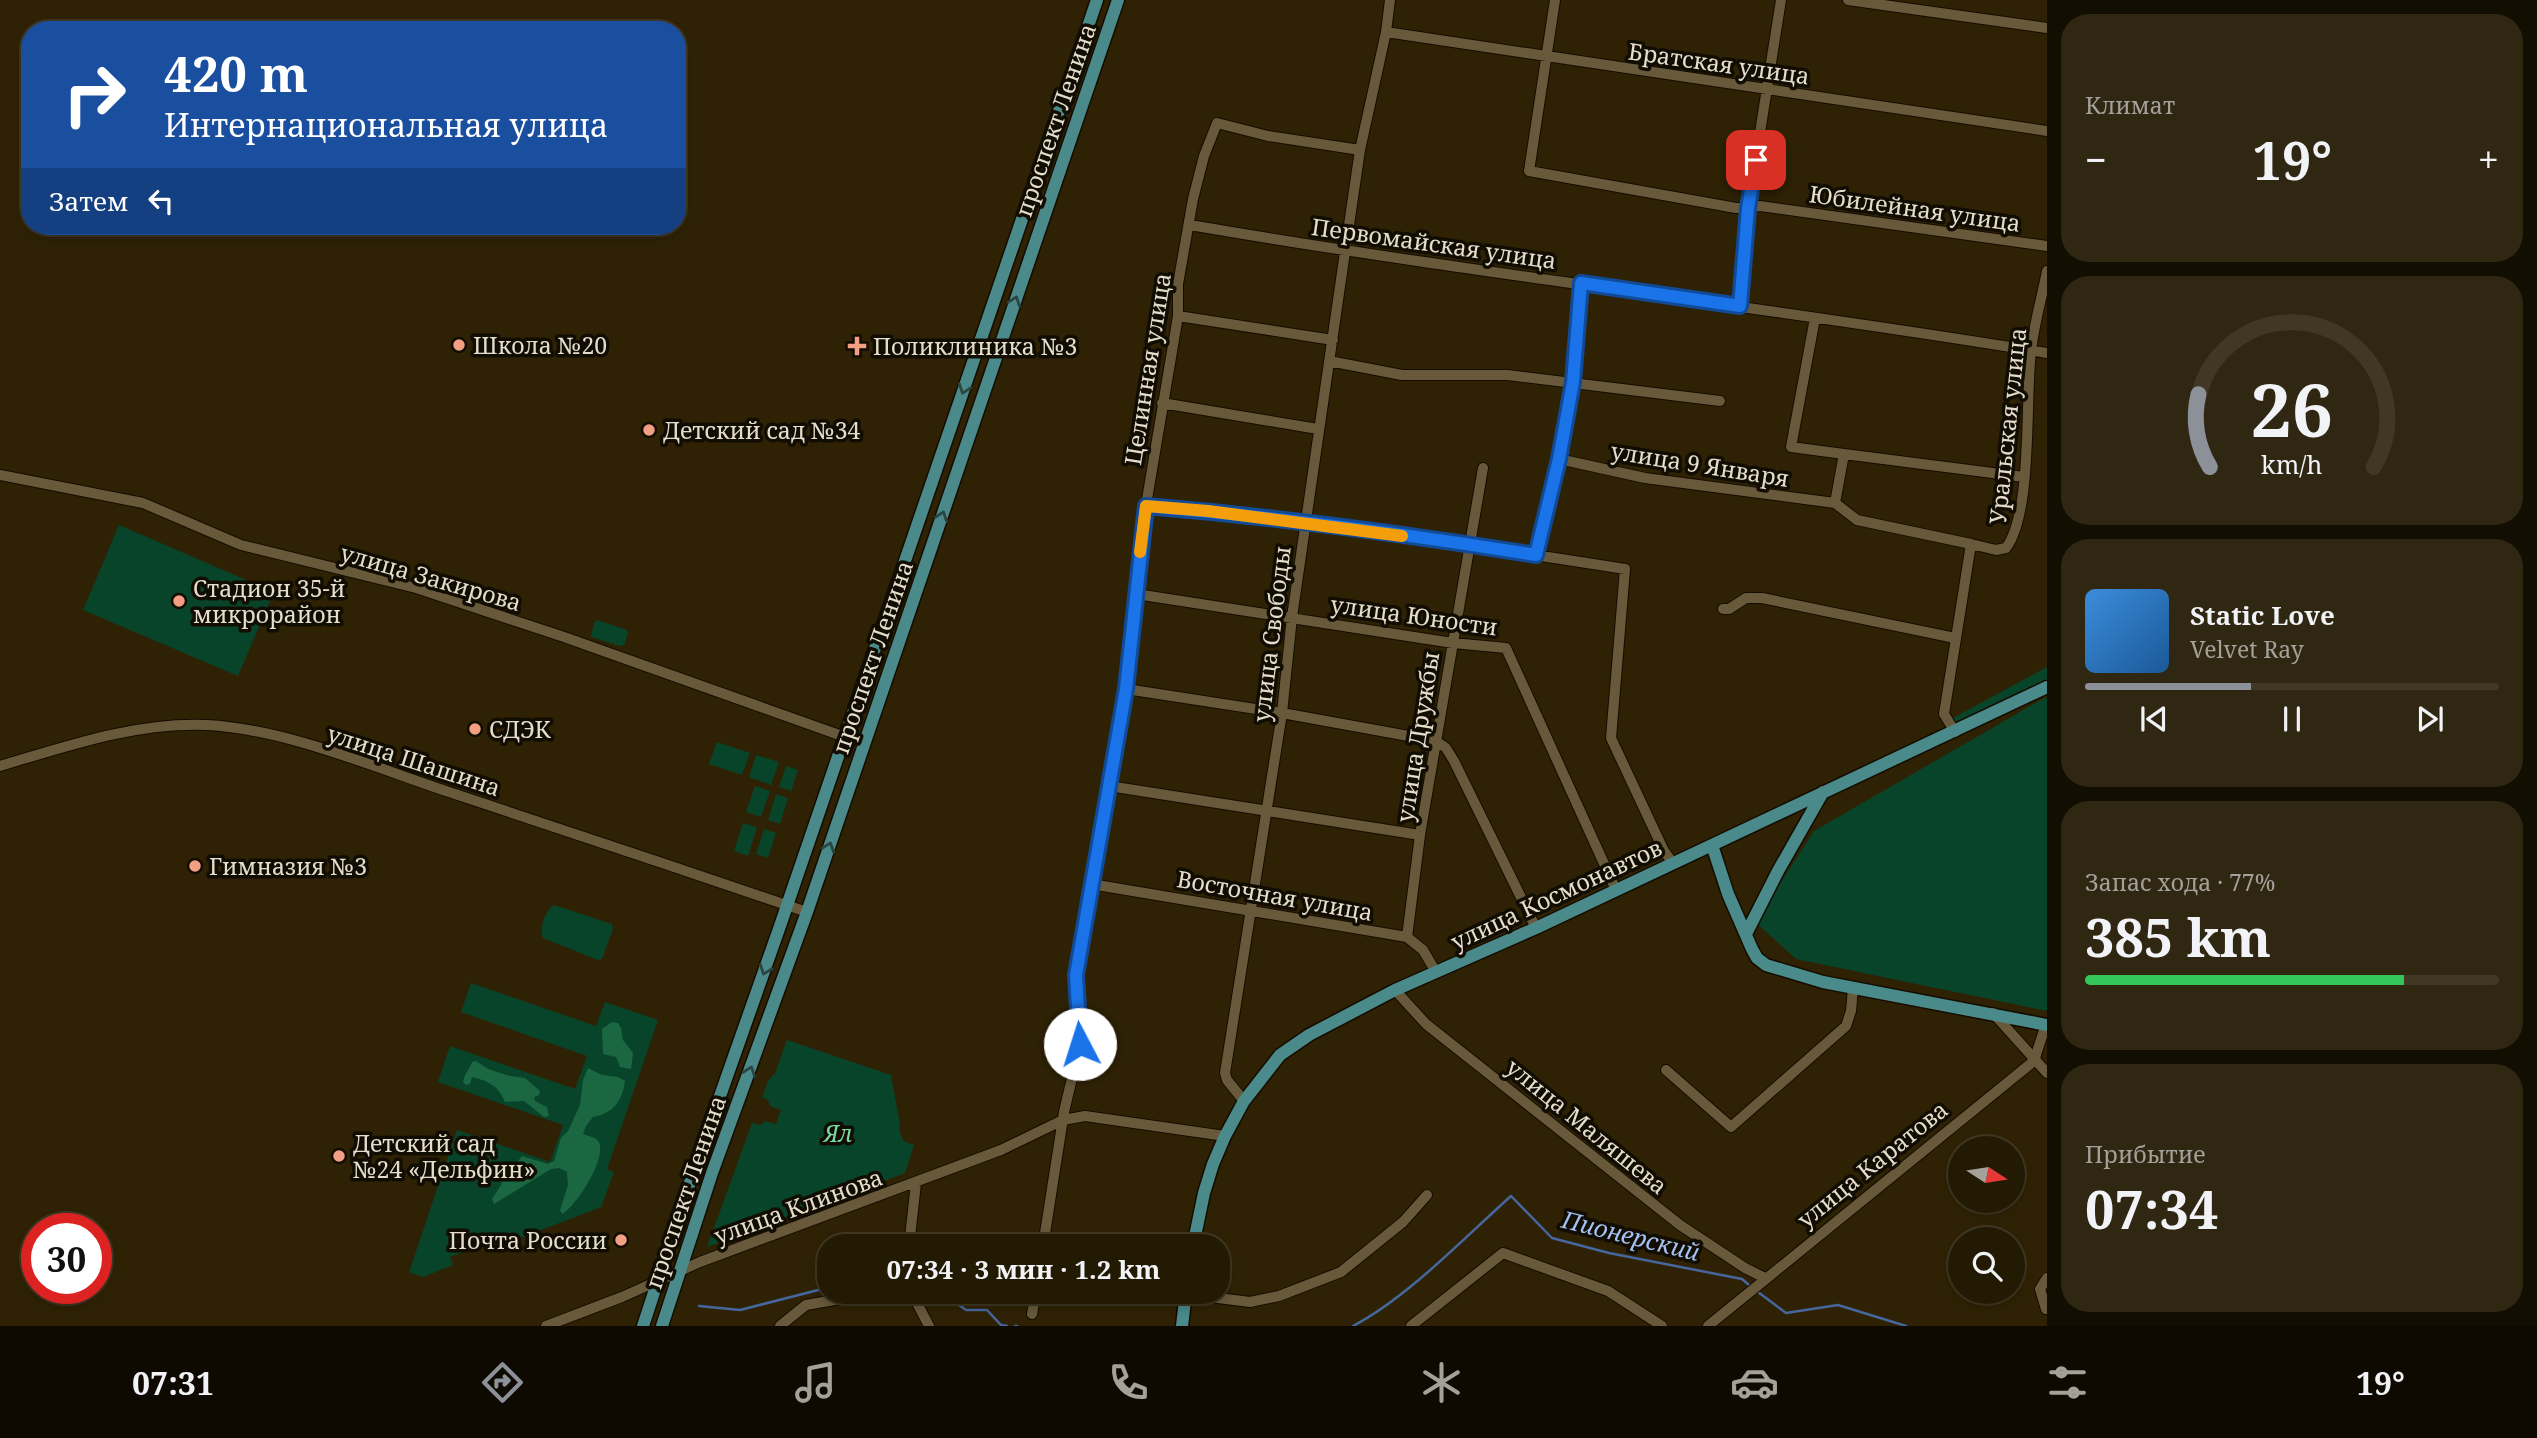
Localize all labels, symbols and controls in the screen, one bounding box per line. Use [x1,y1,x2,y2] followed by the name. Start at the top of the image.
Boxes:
[1007,19,1103,221] street label: проспект Ленина
[1626,34,1812,92] street label: Братская улица
[164,40,308,106] text: 420 m
[49,49,140,140] icon: right
[2085,89,2175,121] text: Климат
[164,103,608,146] text: Интернациональная улица
[2253,124,2332,195] text: 19°
[1726,130,1786,190] pin
[2085,133,2107,185] text: −
[2478,133,2499,185] text: +
[1737,141,1775,179] icon: arrive
[1807,177,2023,239] street label: Юбилейная улица
[142,182,180,220] icon: left
[49,183,128,219] text: Затем
[1310,210,1558,276] street label: Первомайская улица
[1116,271,1178,467] street label: Целинная улица
[1007,295,1021,307] one-way arrow
[1981,326,2033,526] street label: Уральская улица
[473,329,607,361] place label: Школа №20
[873,330,1077,362] place label: Поликлиника №3
[847,336,867,356] marker: Поликлиника №3
[451,337,467,353] marker: Школа №20
[2251,359,2333,458] text: 26
[958,383,972,395] one-way arrow
[663,414,861,446] place label: Детский сад №34
[641,422,657,438] marker: Детский сад №34
[1609,434,1791,494] street label: улица 9 Января
[2261,446,2323,480] text: km/h
[934,511,948,523] one-way arrow
[337,536,525,618] street label: улица Закирова
[1244,544,1298,724] street label: улица Свободы
[824,556,920,758] street label: проспект Ленина
[193,572,345,630] place label: Стадион 35-й микрорайон
[1328,587,1500,643] street label: улица Юности
[171,593,187,609] marker: Стадион 35-й микрорайон
[2190,597,2335,633] text: Static Love
[2190,633,2304,665] text: Velvet Ray
[1388,649,1446,825] street label: улица Дружбы
[2135,700,2173,738] icon: previous
[2273,700,2311,738] icon: pause
[2411,700,2449,738] icon: next
[489,713,552,745] place label: СДЭК
[323,717,505,803] street label: улица Шашина
[467,721,483,737] marker: СДЭК
[1445,831,1667,957] street label: улица Космонавтов
[821,842,835,854] one-way arrow
[209,850,367,882] place label: Гимназия №3
[187,858,203,874] marker: Гимназия №3
[1175,862,1375,928] street label: Восточная улица
[2085,866,2275,898] text: Запас хода · 77%
[2085,901,2271,972] text: 385 km
[759,963,773,975] one-way arrow
[1043,1007,1117,1081] position arrow
[1500,1051,1674,1201] street label: улица Маляшева
[741,1066,755,1078] one-way arrow
[637,1091,733,1293] street label: проспект Ленина
[1790,1093,1954,1235] street label: улица Каратова
[822,1117,852,1149] park label: Ял
[353,1127,535,1185] place label: Детский сад №24 «Дельфин»
[1948,1136,2025,1213] north arrow
[1948,1136,2025,1304] map controls
[2085,1138,2206,1170] text: Прибытие
[331,1148,347,1164] marker: Детский сад №24 «Дельфин»
[709,1161,887,1251] street label: улица Клинова
[2085,1173,2218,1244] text: 07:34
[1558,1202,1703,1268] water label: Пионерский
[21,1213,112,1304] speed limit sign: 30
[449,1224,607,1256] place label: Почта России
[1948,1227,2025,1304] button: search
[613,1232,629,1248] marker: Почта России
[887,1251,1160,1287] text: 07:34 · 3 мин · 1.2 km
[478,1358,527,1407] icon: directions
[791,1358,840,1407] icon: music
[1104,1358,1153,1407] icon: phone
[1417,1358,1466,1407] icon: climate
[1730,1358,1779,1407] icon: car
[2043,1358,2092,1407] icon: filters
[132,1361,214,1404] text: 07:31
[2356,1361,2405,1404] text: 19°

